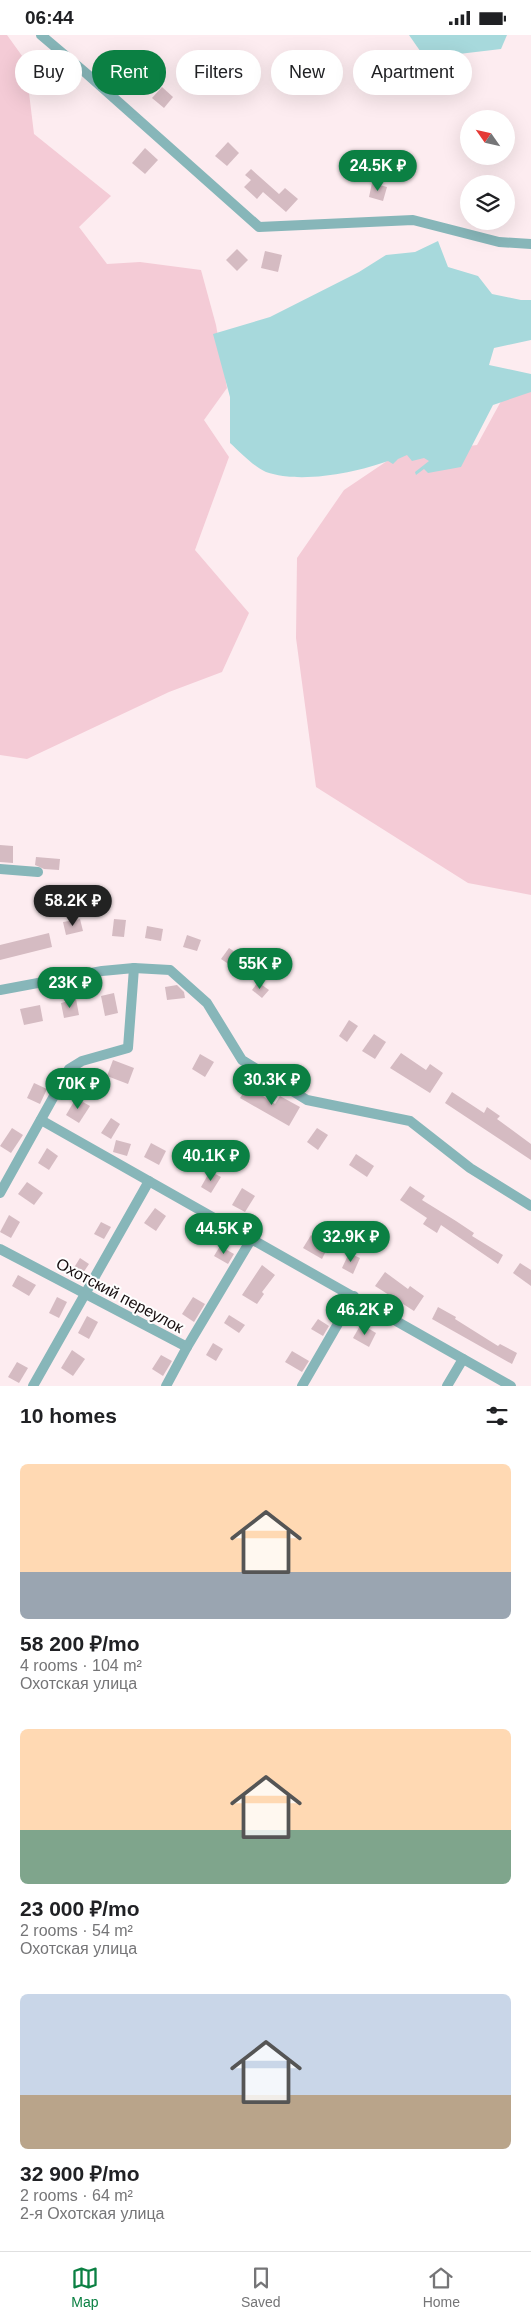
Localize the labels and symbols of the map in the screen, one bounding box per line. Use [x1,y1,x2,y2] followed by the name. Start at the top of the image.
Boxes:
[460,110,515,165] north arrow
[332,149,424,192] pin: 24.5K ₽
[27,885,119,927] pin: 58.2K ₽
[225,947,295,990] pin: 55K ₽
[35,967,105,1009] pin: 23K ₽
[226,1063,318,1106] pin: 30.3K ₽
[43,1067,113,1110] pin: 70K ₽
[165,1139,257,1182] pin: 40.1K ₽
[178,1213,270,1255] pin: 44.5K ₽
[305,1221,397,1263] pin: 32.9K ₽
[53,1255,187,1337] street label: Охотский переулок
[319,1293,411,1336] pin: 46.2K ₽

